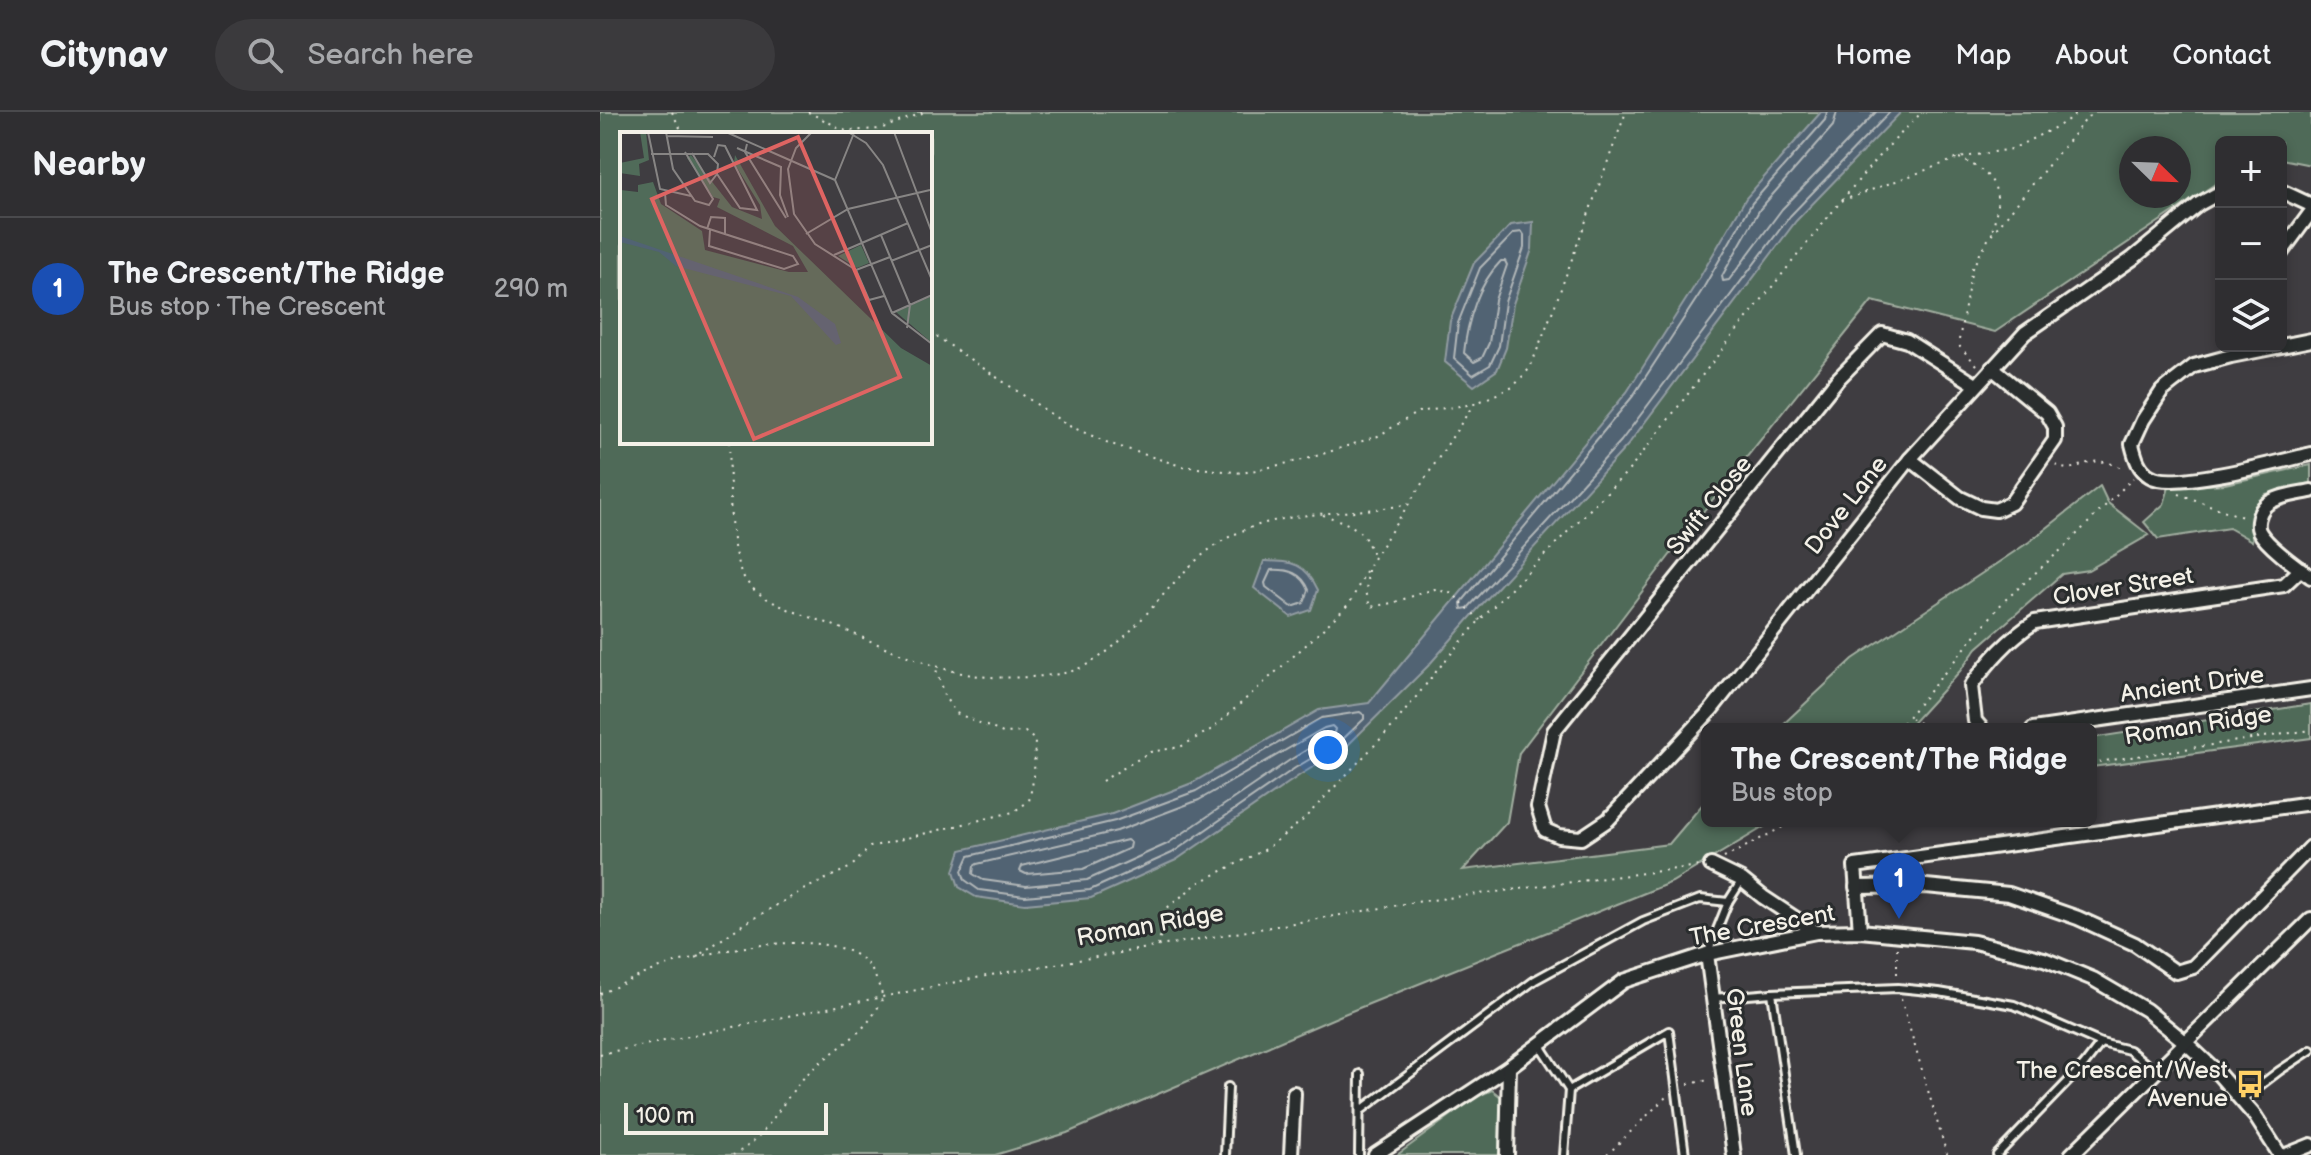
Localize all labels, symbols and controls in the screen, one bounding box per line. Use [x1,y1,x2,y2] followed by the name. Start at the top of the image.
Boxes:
[215,19,775,91] search box
[40,33,167,78] text: Citynav
[243,33,287,77] icon: search
[307,37,474,73] text: Search here
[1835,39,1911,72] text: Home
[1955,39,2012,72] text: Map
[2056,39,2128,72] text: About
[2172,39,2271,72] text: Contact
[620,132,932,444] inset map
[2119,136,2191,208] north arrow
[2215,136,2287,352] map controls
[2215,136,2287,208] button: +
[32,144,146,185] text: Nearby
[2215,208,2287,280] button: −
[108,256,445,292] text: The Crescent/The Ridge
[53,274,63,305] text: 1
[494,274,568,305] text: 290 m
[2215,280,2287,352] button: layers
[108,292,386,323] text: Bus stop · The Crescent
[1661,450,1758,561] street label: Swift Close
[1799,450,1894,560] street label: Dove Lane
[2051,561,2196,612] street label: Clover Street
[2118,660,2266,709] street label: Ancient Drive
[2122,700,2274,751] street label: Roman Ridge
[1701,723,2097,827] popup
[1308,730,1348,770] your location
[1731,742,2067,778] text: The Crescent/The Ridge
[1731,778,1833,809] text: Bus stop
[1873,853,1925,919] pin: 1
[1074,898,1226,953] street label: Roman Ridge
[1687,898,1838,953] street label: The Crescent
[1719,986,1764,1118] street label: Green Lane
[2016,1056,2229,1113] place label: The Crescent/West Avenue
[2235,1069,2265,1099] bus stop icon: The Crescent/West Avenue
[624,1099,828,1135] scale bar
[636,1103,695,1130] text: 100 m

